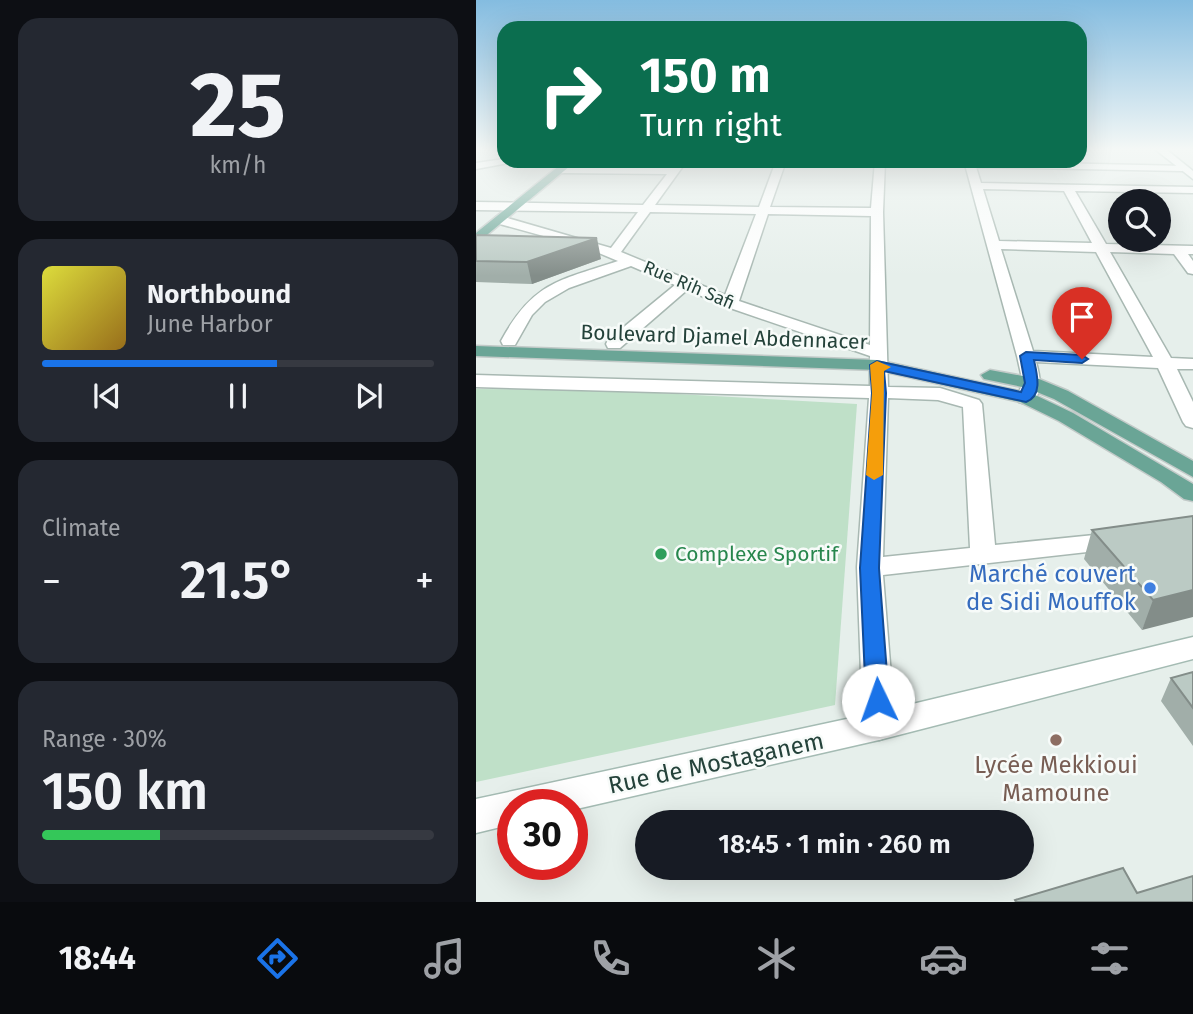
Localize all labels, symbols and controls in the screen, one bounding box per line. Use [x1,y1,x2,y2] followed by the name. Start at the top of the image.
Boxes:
[640,46,771,105] text: 150 m
[525,49,616,140] icon: right
[190,51,286,160] text: 25
[640,106,782,144] text: Turn right
[210,151,266,179] text: km/h
[1108,189,1171,252] map controls
[1108,189,1171,252] button: search
[640,256,738,314] street label: Rue Rih Safi
[147,279,291,310] text: Northbound
[1052,287,1112,359] pin
[1063,298,1101,336] icon: arrive
[147,310,273,338] text: June Harbor
[580,319,868,355] street label: Boulevard Djamel Abdennacer
[88,377,126,415] icon: previous
[219,377,257,415] icon: pause
[350,377,388,415] icon: next
[42,514,121,542] text: Climate
[675,541,840,567] place label: Complexe Sportif
[653,546,669,562] marker: Complexe Sportif
[180,549,296,612] text: 21.5°
[42,558,61,604] text: −
[415,558,434,604] text: +
[966,560,1137,616] place label: Marché couvert de Sidi Mouffok
[1142,580,1158,596] marker: Marché couvert de Sidi Mouffok
[841,663,915,737] position arrow
[42,725,167,753] text: Range · 30%
[606,726,826,800] street label: Rue de Mostaganem
[1048,732,1064,748] marker: Lycée Mekkioui Mamoune
[974,751,1138,807] place label: Lycée Mekkioui Mamoune
[42,760,208,823] text: 150 km
[497,789,588,880] speed limit sign: 30
[718,829,951,860] text: 18:45 · 1 min · 260 m
[253,934,302,983] icon: directions
[420,934,469,983] icon: music
[586,934,635,983] icon: phone
[752,934,801,983] icon: climate
[919,934,968,983] icon: car
[1085,934,1134,983] icon: filters
[59,939,136,977] text: 18:44

